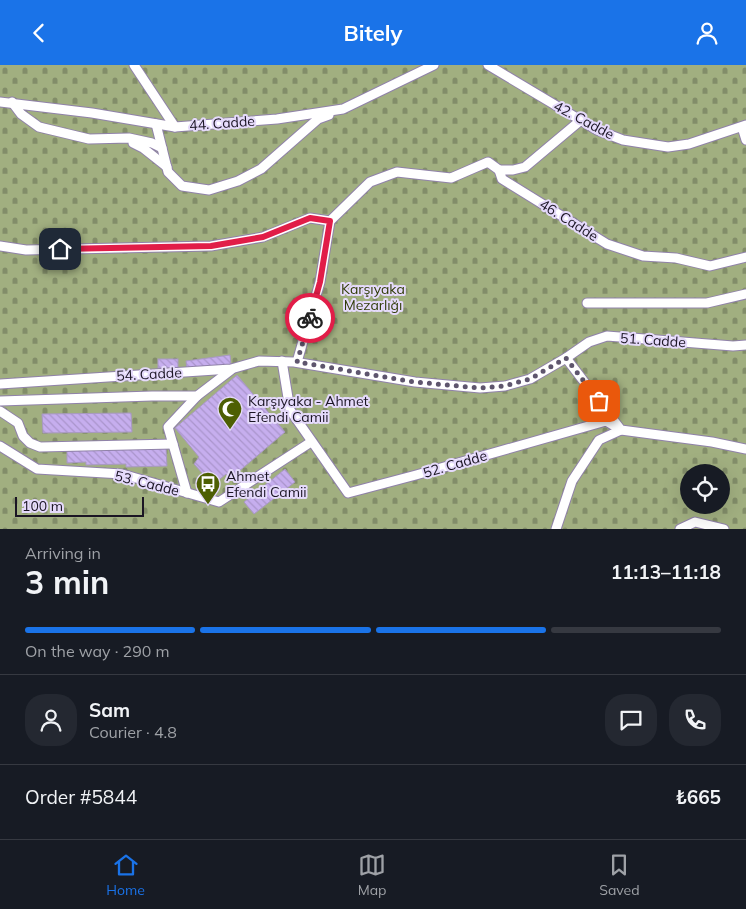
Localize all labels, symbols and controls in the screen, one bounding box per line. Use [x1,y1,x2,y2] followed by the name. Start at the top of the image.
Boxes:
[25,19,53,47] icon: back
[344,19,402,47] text: Bitely
[693,19,721,47] icon: person
[551,97,617,143] street label: 42. Cadde
[189,112,255,134] street label: 44. Cadde
[536,195,602,245] street label: 46. Cadde
[39,228,81,270] pin
[46,235,74,263] icon: home
[341,280,405,314] park label: Karşıyaka Mezarlığı
[285,293,335,343] courier
[296,304,324,332] icon: bike
[620,329,686,351] street label: 51. Cadde
[116,363,182,385] street label: 54. Cadde
[578,380,620,422] pin
[585,387,613,415] icon: bag
[248,392,368,426] place label: Karşıyaka - Ahmet Efendi Camii
[217,396,243,430] mosque icon: Karşıyaka - Ahmet Efendi Camii
[421,446,489,482] street label: 52. Cadde
[680,464,730,514] map controls
[680,464,730,514] button: locate
[113,466,181,500] street label: 53. Cadde
[226,467,307,501] place label: Ahmet Efendi Camii
[195,471,221,505] bus stop icon: Ahmet Efendi Camii
[15,494,144,517] scale bar
[22,497,63,515] text: 100 m
[25,543,101,563] text: Arriving in
[611,560,721,584] text: 11:13–11:18
[25,562,109,602] text: 3 min
[25,641,170,661] text: On the way · 290 m
[25,694,77,746] button: person
[605,694,657,746] button: chat
[669,694,721,746] button: phone
[89,698,130,722] text: Sam
[89,722,177,742] text: Courier · 4.8
[25,785,137,809] text: Order #5844
[675,785,721,809] text: ₺665
[106,851,145,899] tab: Home
[358,851,387,899] tab: Map
[599,851,640,899] tab: Saved

